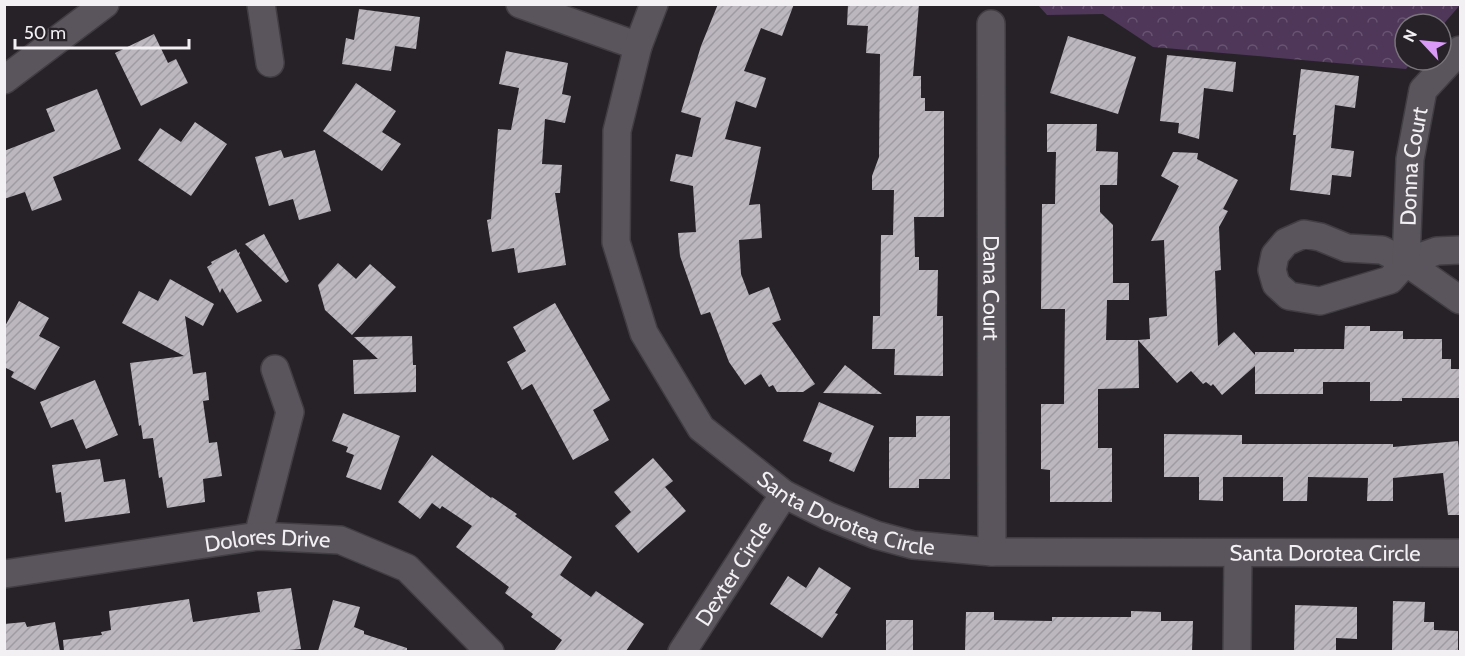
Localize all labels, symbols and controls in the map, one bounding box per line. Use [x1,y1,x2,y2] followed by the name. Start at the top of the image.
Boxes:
[15,12,189,50] scale bar
[1393,12,1453,72] north arrow
[24,22,66,44] text: 50 m
[1399,26,1421,45] text: N
[1394,104,1434,226] street label: Donna Court
[977,235,1005,341] street label: Dana Court
[752,465,936,561] street label: Santa Dorotea Circle
[690,516,777,631] street label: Dexter Circle
[203,523,331,558] street label: Dolores Drive
[1229,540,1421,567] street label: Santa Dorotea Circle

